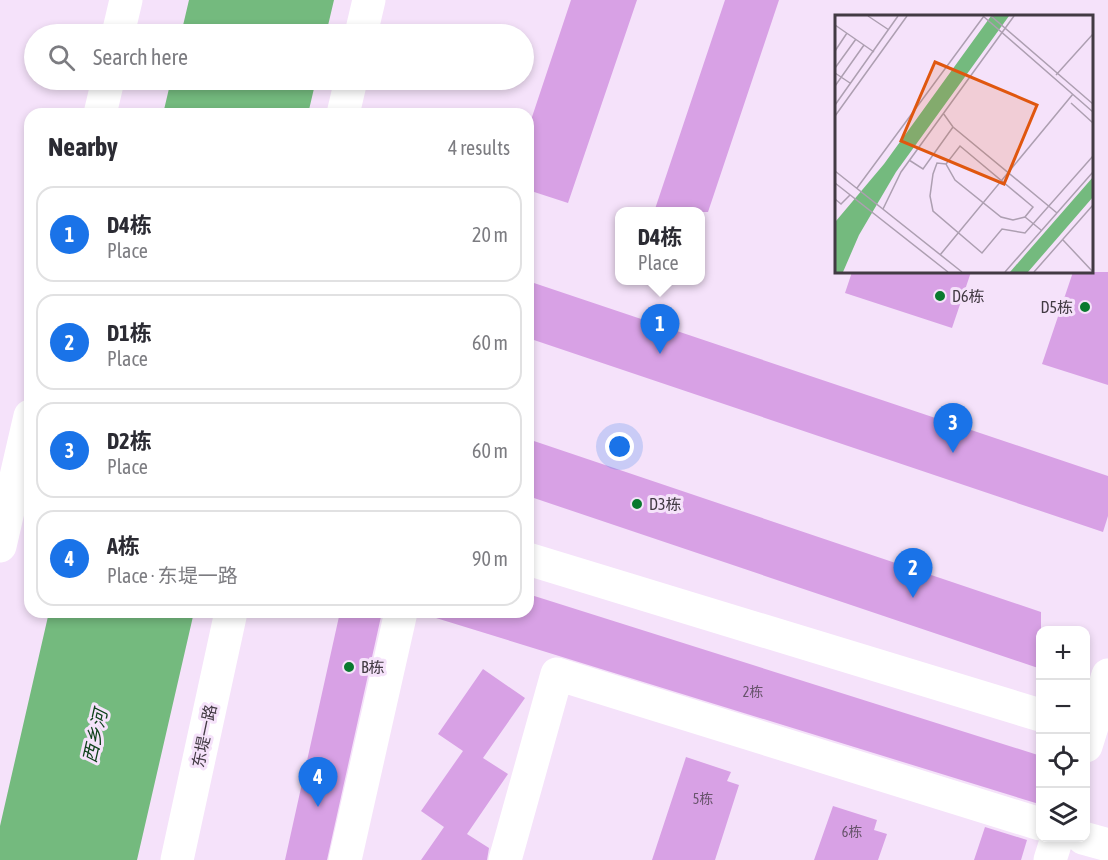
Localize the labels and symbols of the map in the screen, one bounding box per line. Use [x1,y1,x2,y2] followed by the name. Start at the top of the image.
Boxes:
[835,15,1093,273] inset map
[952,287,984,305] place label: D6栋
[933,289,947,303] marker: D6栋
[1041,298,1073,316] place label: D5栋
[1078,300,1092,314] marker: D5栋
[640,304,680,354] pin: 1
[934,404,972,453] pin: 3
[605,432,634,461] your location
[649,495,681,513] place label: D3栋
[630,497,644,511] marker: D3栋
[894,548,932,598] pin: 2
[361,658,385,676] place label: B栋
[342,660,356,674] marker: B栋
[743,684,763,700] house number: 2栋
[189,703,219,769] street label: 东堤一路
[79,704,112,765] water label: 西乡河
[298,758,338,807] pin: 4
[693,791,713,807] house number: 5栋
[842,824,862,840] house number: 6栋

